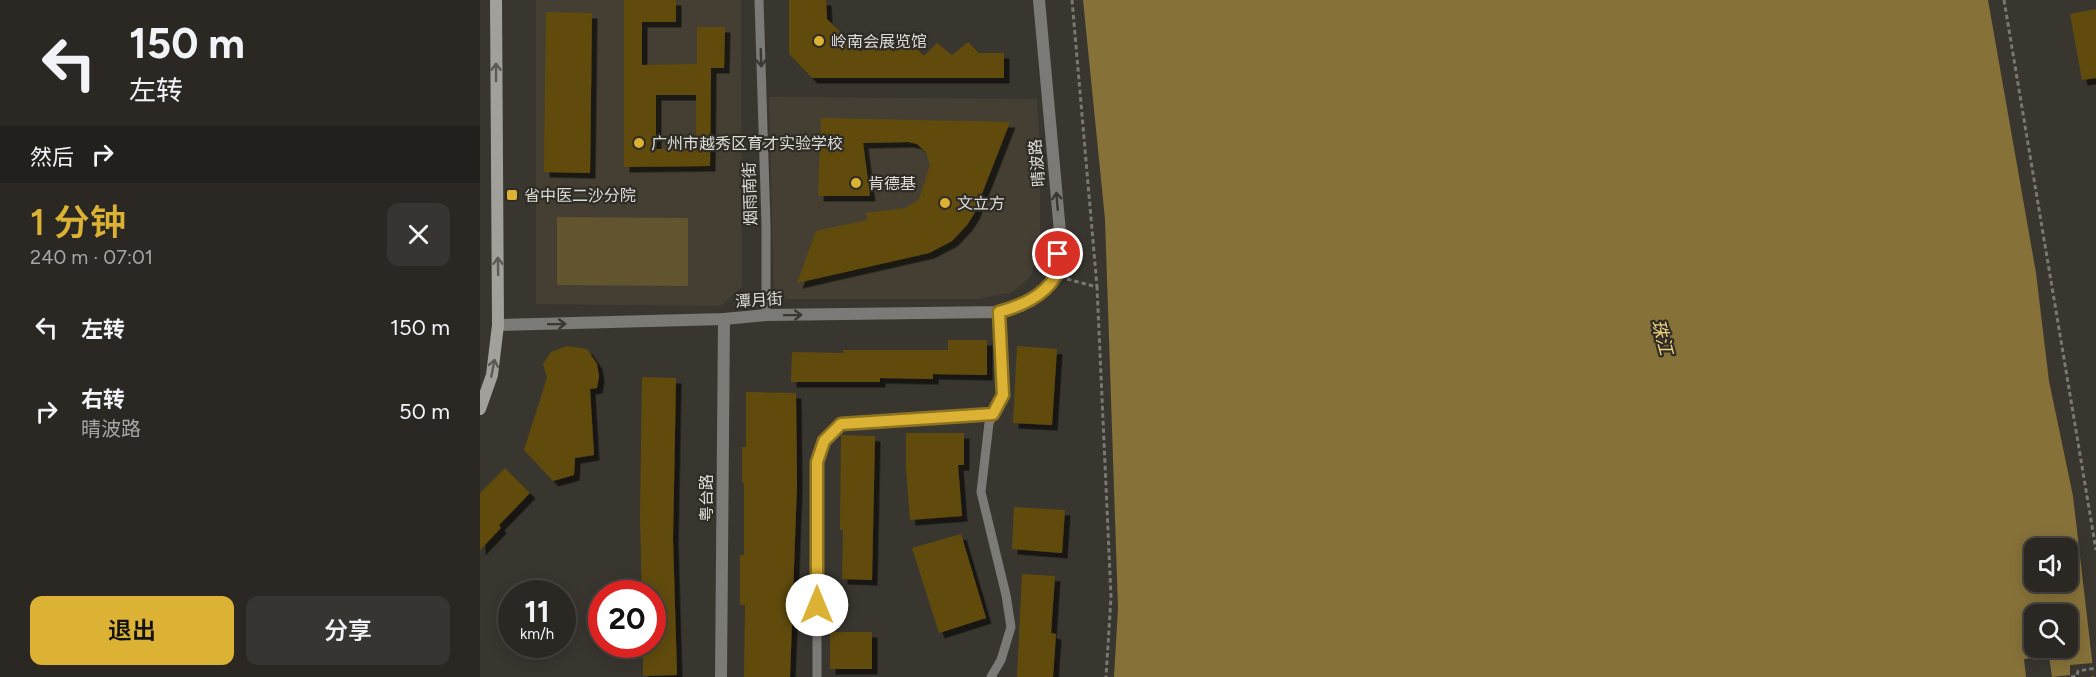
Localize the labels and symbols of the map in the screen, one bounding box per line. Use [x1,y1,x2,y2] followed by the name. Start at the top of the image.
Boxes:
[831,32,927,51] place label: 岭南会展览馆
[812,34,826,48] marker: 岭南会展览馆
[755,48,766,68] one-way arrow
[490,62,502,82] one-way arrow
[651,134,843,153] place label: 广州市越秀区育才实验学校
[632,136,646,150] marker: 广州市越秀区育才实验学校
[1025,138,1049,188] street label: 晴波路
[739,162,761,226] street label: 烟雨南街
[868,174,916,193] place label: 肯德基
[849,176,863,190] marker: 肯德基
[524,186,636,205] place label: 省中医二沙分院
[505,188,519,202] marker: 省中医二沙分院
[1051,192,1062,212] one-way arrow
[957,194,1005,213] place label: 文立方
[938,196,952,210] marker: 文立方
[1032,228,1083,279] pin
[492,257,503,277] one-way arrow
[734,289,784,311] street label: 潭月街
[783,309,803,320] one-way arrow
[1647,317,1678,359] water label: 珠江
[546,318,566,329] one-way arrow
[488,358,499,378] one-way arrow
[697,474,716,522] street label: 粤台路
[785,573,849,637] position arrow
[588,580,666,658] speed limit sign: 20

